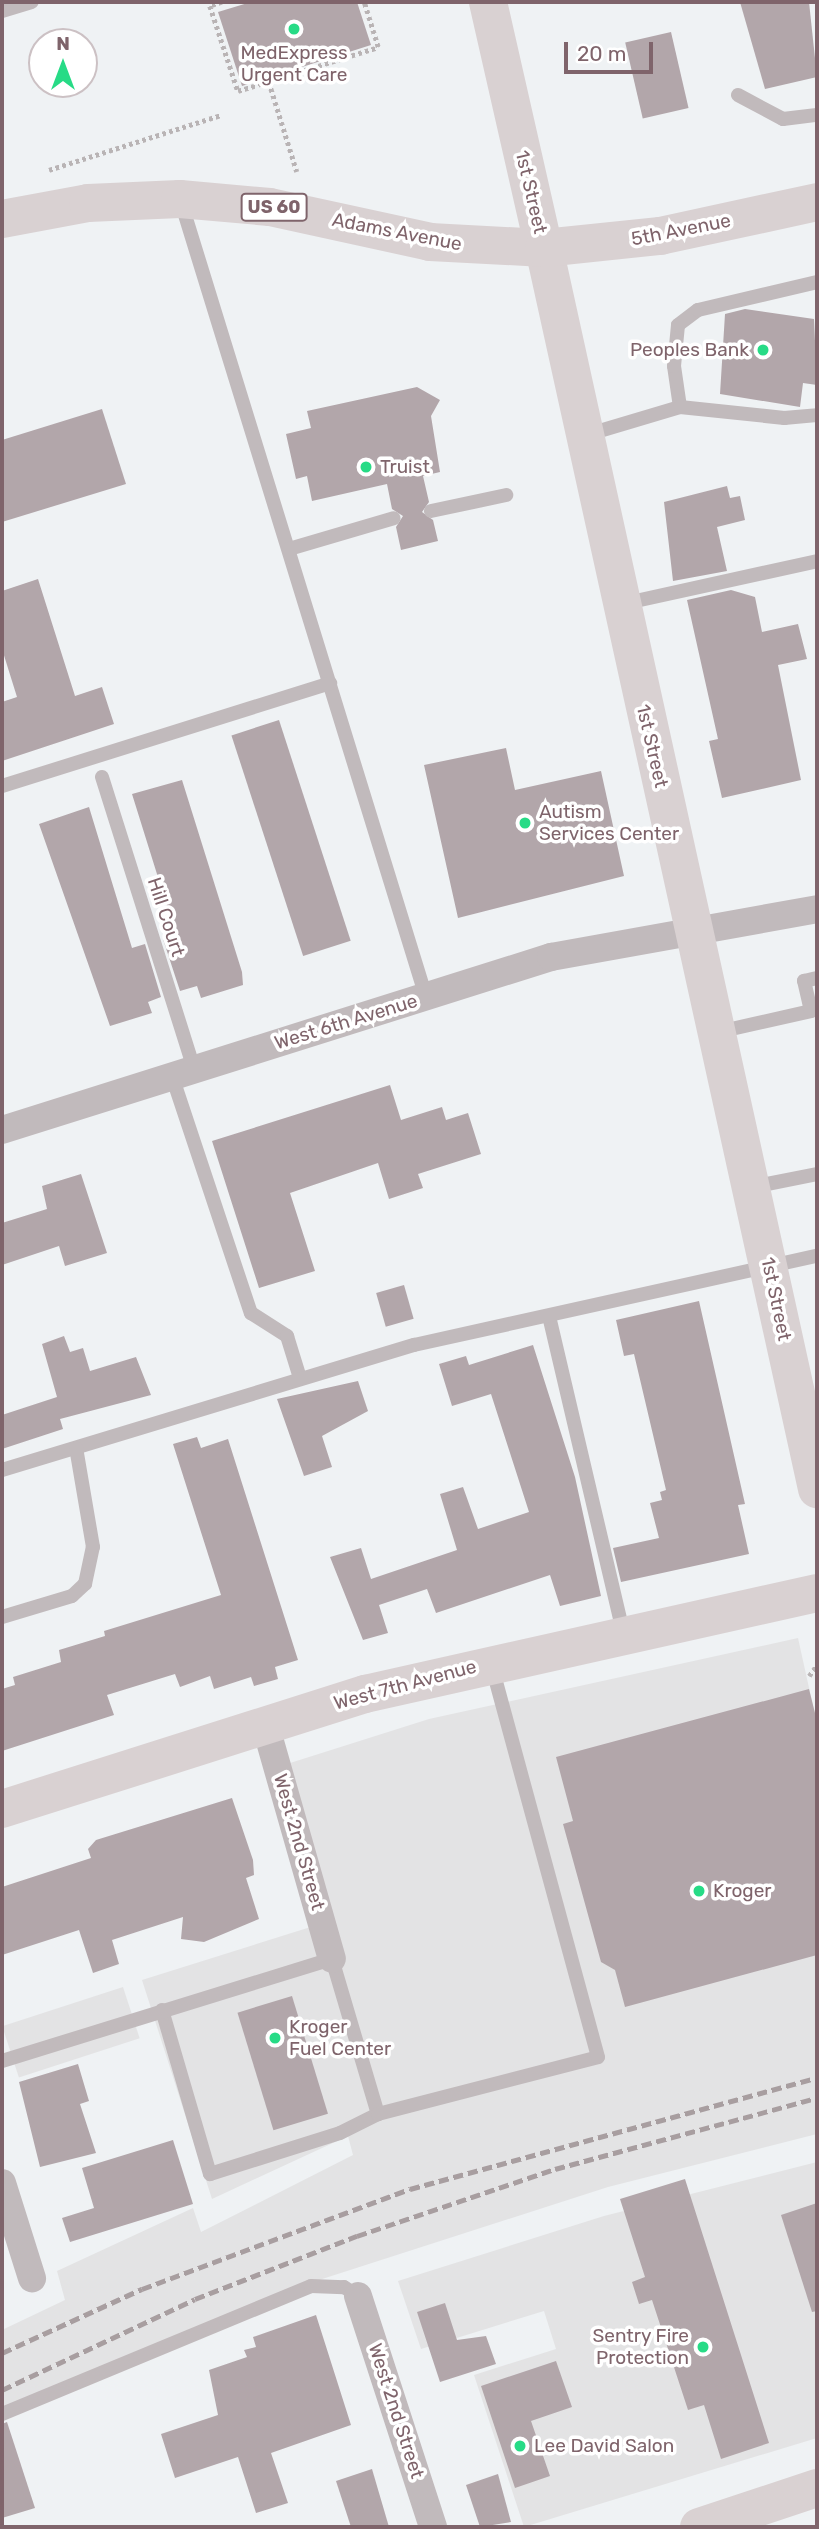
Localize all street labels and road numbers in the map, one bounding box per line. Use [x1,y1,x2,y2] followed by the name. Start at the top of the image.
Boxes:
[510,148,552,236] street label: 1st Street
[239,192,309,222] road number: US 60
[330,208,464,256] street label: Adams Avenue
[629,209,733,251] street label: 5th Avenue
[631,702,673,790] street label: 1st Street
[143,875,189,959] street label: Hill Court
[271,989,421,1055] street label: West 6th Avenue
[756,1255,796,1343] street label: 1st Street
[331,1655,479,1715] street label: West 7th Avenue
[269,1771,329,1913] street label: West 2nd Street
[363,2341,429,2481] street label: West 2nd Street

